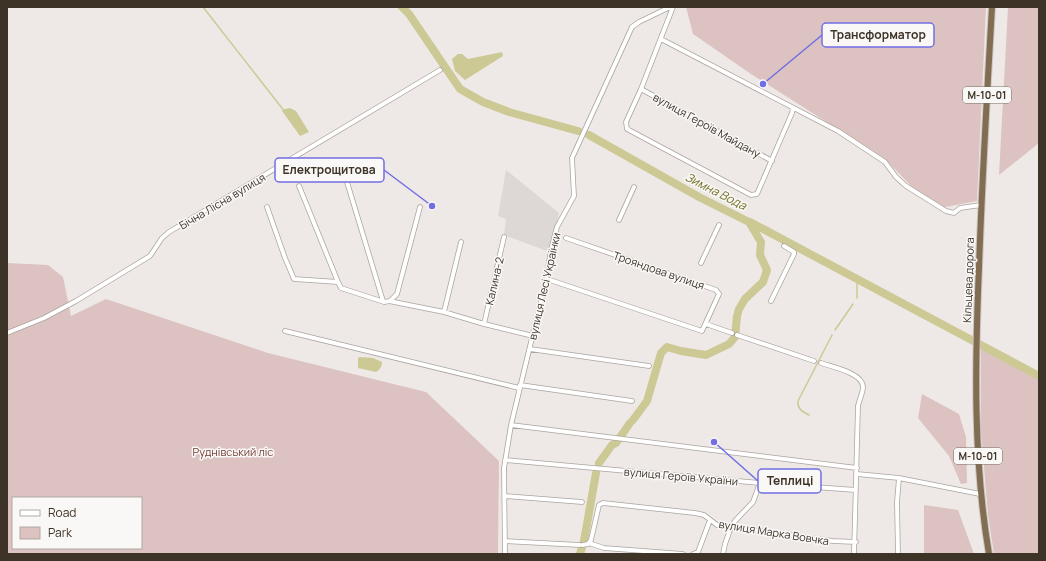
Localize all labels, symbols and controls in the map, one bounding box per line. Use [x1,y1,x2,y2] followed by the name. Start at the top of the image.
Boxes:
[822,23,934,47] callout: Трансформатор
[830,26,926,43] text: Трансформатор
[963,87,1011,103] road number: М-10-01
[650,89,764,161] street label: вулиця Героїв Майдану
[275,158,384,182] callout: Електрощитова
[282,161,376,178] text: Електрощитова
[682,168,751,214] water label: Зимна Вода
[176,169,268,233] street label: Бічна Лісна вулиця
[524,231,564,341] street label: вулиця Лесі Українки
[959,237,977,323] street label: Кільцева дорога
[611,247,707,293] street label: Трояндова вулиця
[481,256,507,306] street label: Калина-2
[193,444,273,459] park label: Руднівський ліс
[954,448,1002,464] road number: М-10-01
[623,464,739,488] street label: вулиця Героїв України
[758,469,821,493] callout: Теплиці
[767,472,813,489] text: Теплиці
[12,497,142,549] legend
[48,504,76,521] text: Road
[718,516,830,548] street label: вулиця Марка Вовчка
[48,524,73,541] text: Park

